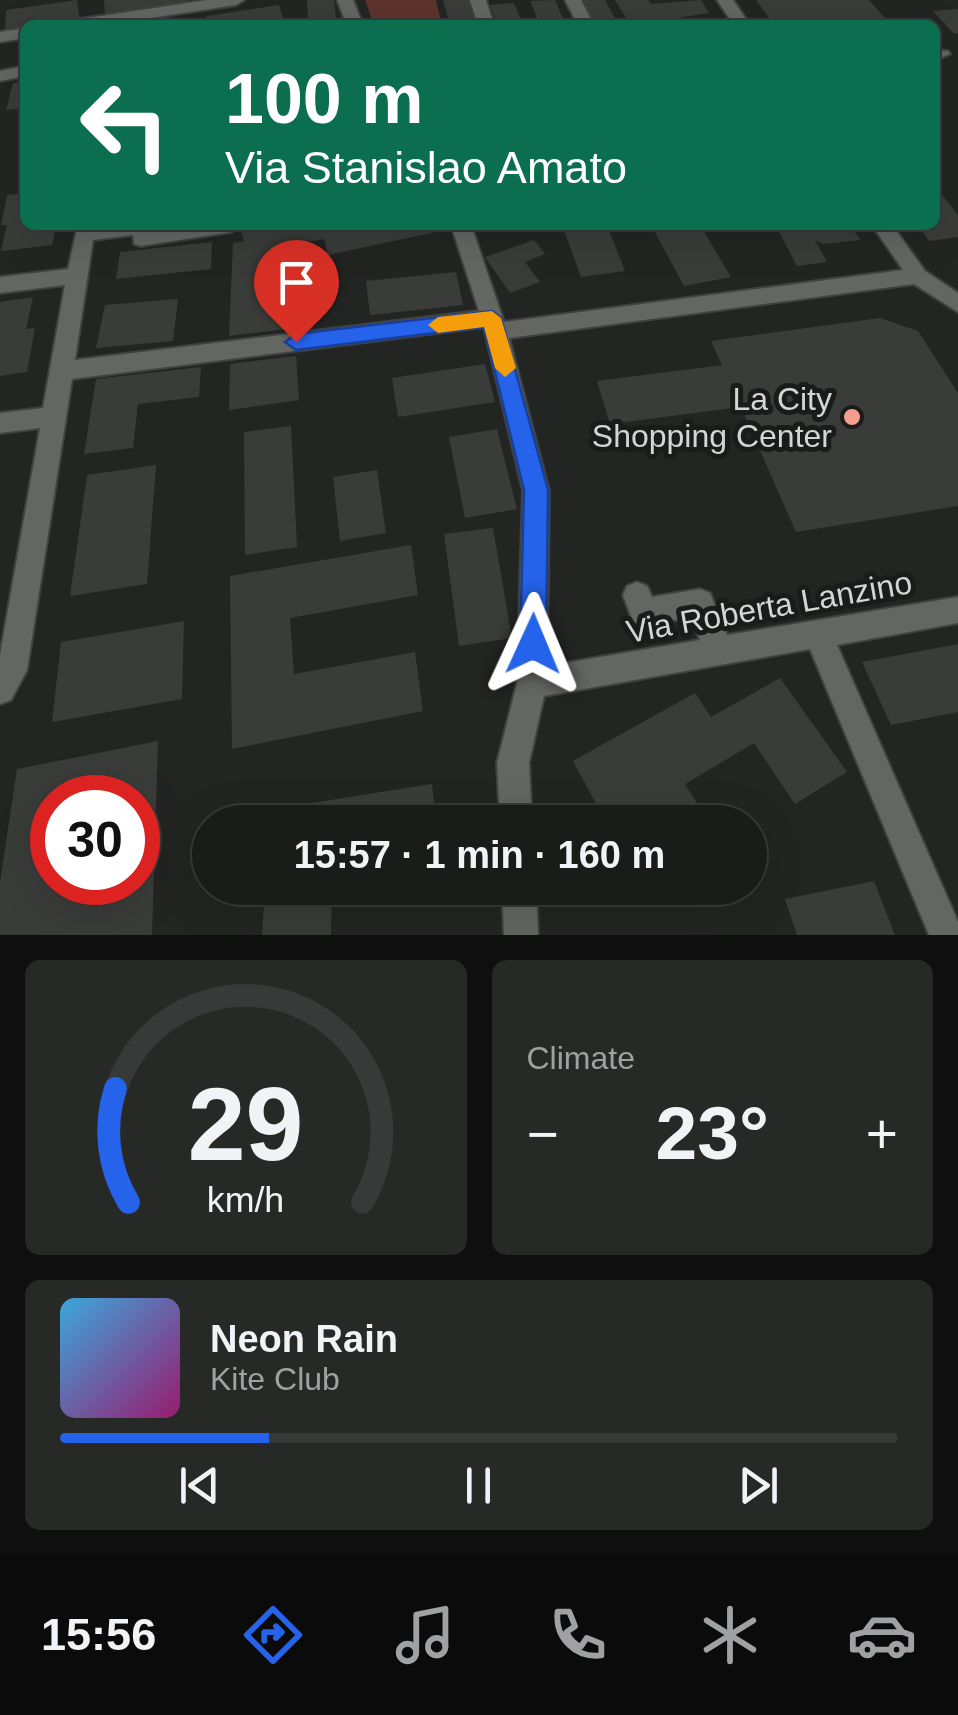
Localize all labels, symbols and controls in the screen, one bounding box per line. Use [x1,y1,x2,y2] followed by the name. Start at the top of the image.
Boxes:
[60,60,190,190] icon: left
[225,60,423,138] text: 100 m
[225,142,627,193] text: Via Stanislao Amato
[254,240,339,343] pin
[269,255,324,310] icon: arrive
[592,381,832,454] place label: La City Shopping Center
[841,406,863,428] marker: La City Shopping Center
[623,564,915,650] street label: Via Roberta Lanzino
[481,592,585,696] position arrow
[30,775,160,905] speed limit sign: 30
[294,834,665,876] text: 15:57 · 1 min · 160 m
[527,1040,635,1076] text: Climate
[188,1066,304,1182] text: 29
[656,1091,769,1175] text: 23°
[527,1103,559,1165] text: −
[866,1103,898,1165] text: +
[207,1180,284,1220] text: km/h
[210,1318,398,1360] text: Neon Rain
[210,1361,340,1397] text: Kite Club
[172,1458,227,1513] icon: previous
[451,1458,506,1513] icon: pause
[731,1458,786,1513] icon: next
[238,1600,308,1670] icon: directions
[390,1600,460,1670] icon: music
[543,1600,613,1670] icon: phone
[695,1600,765,1670] icon: climate
[847,1600,917,1670] icon: car
[41,1609,156,1660] text: 15:56

